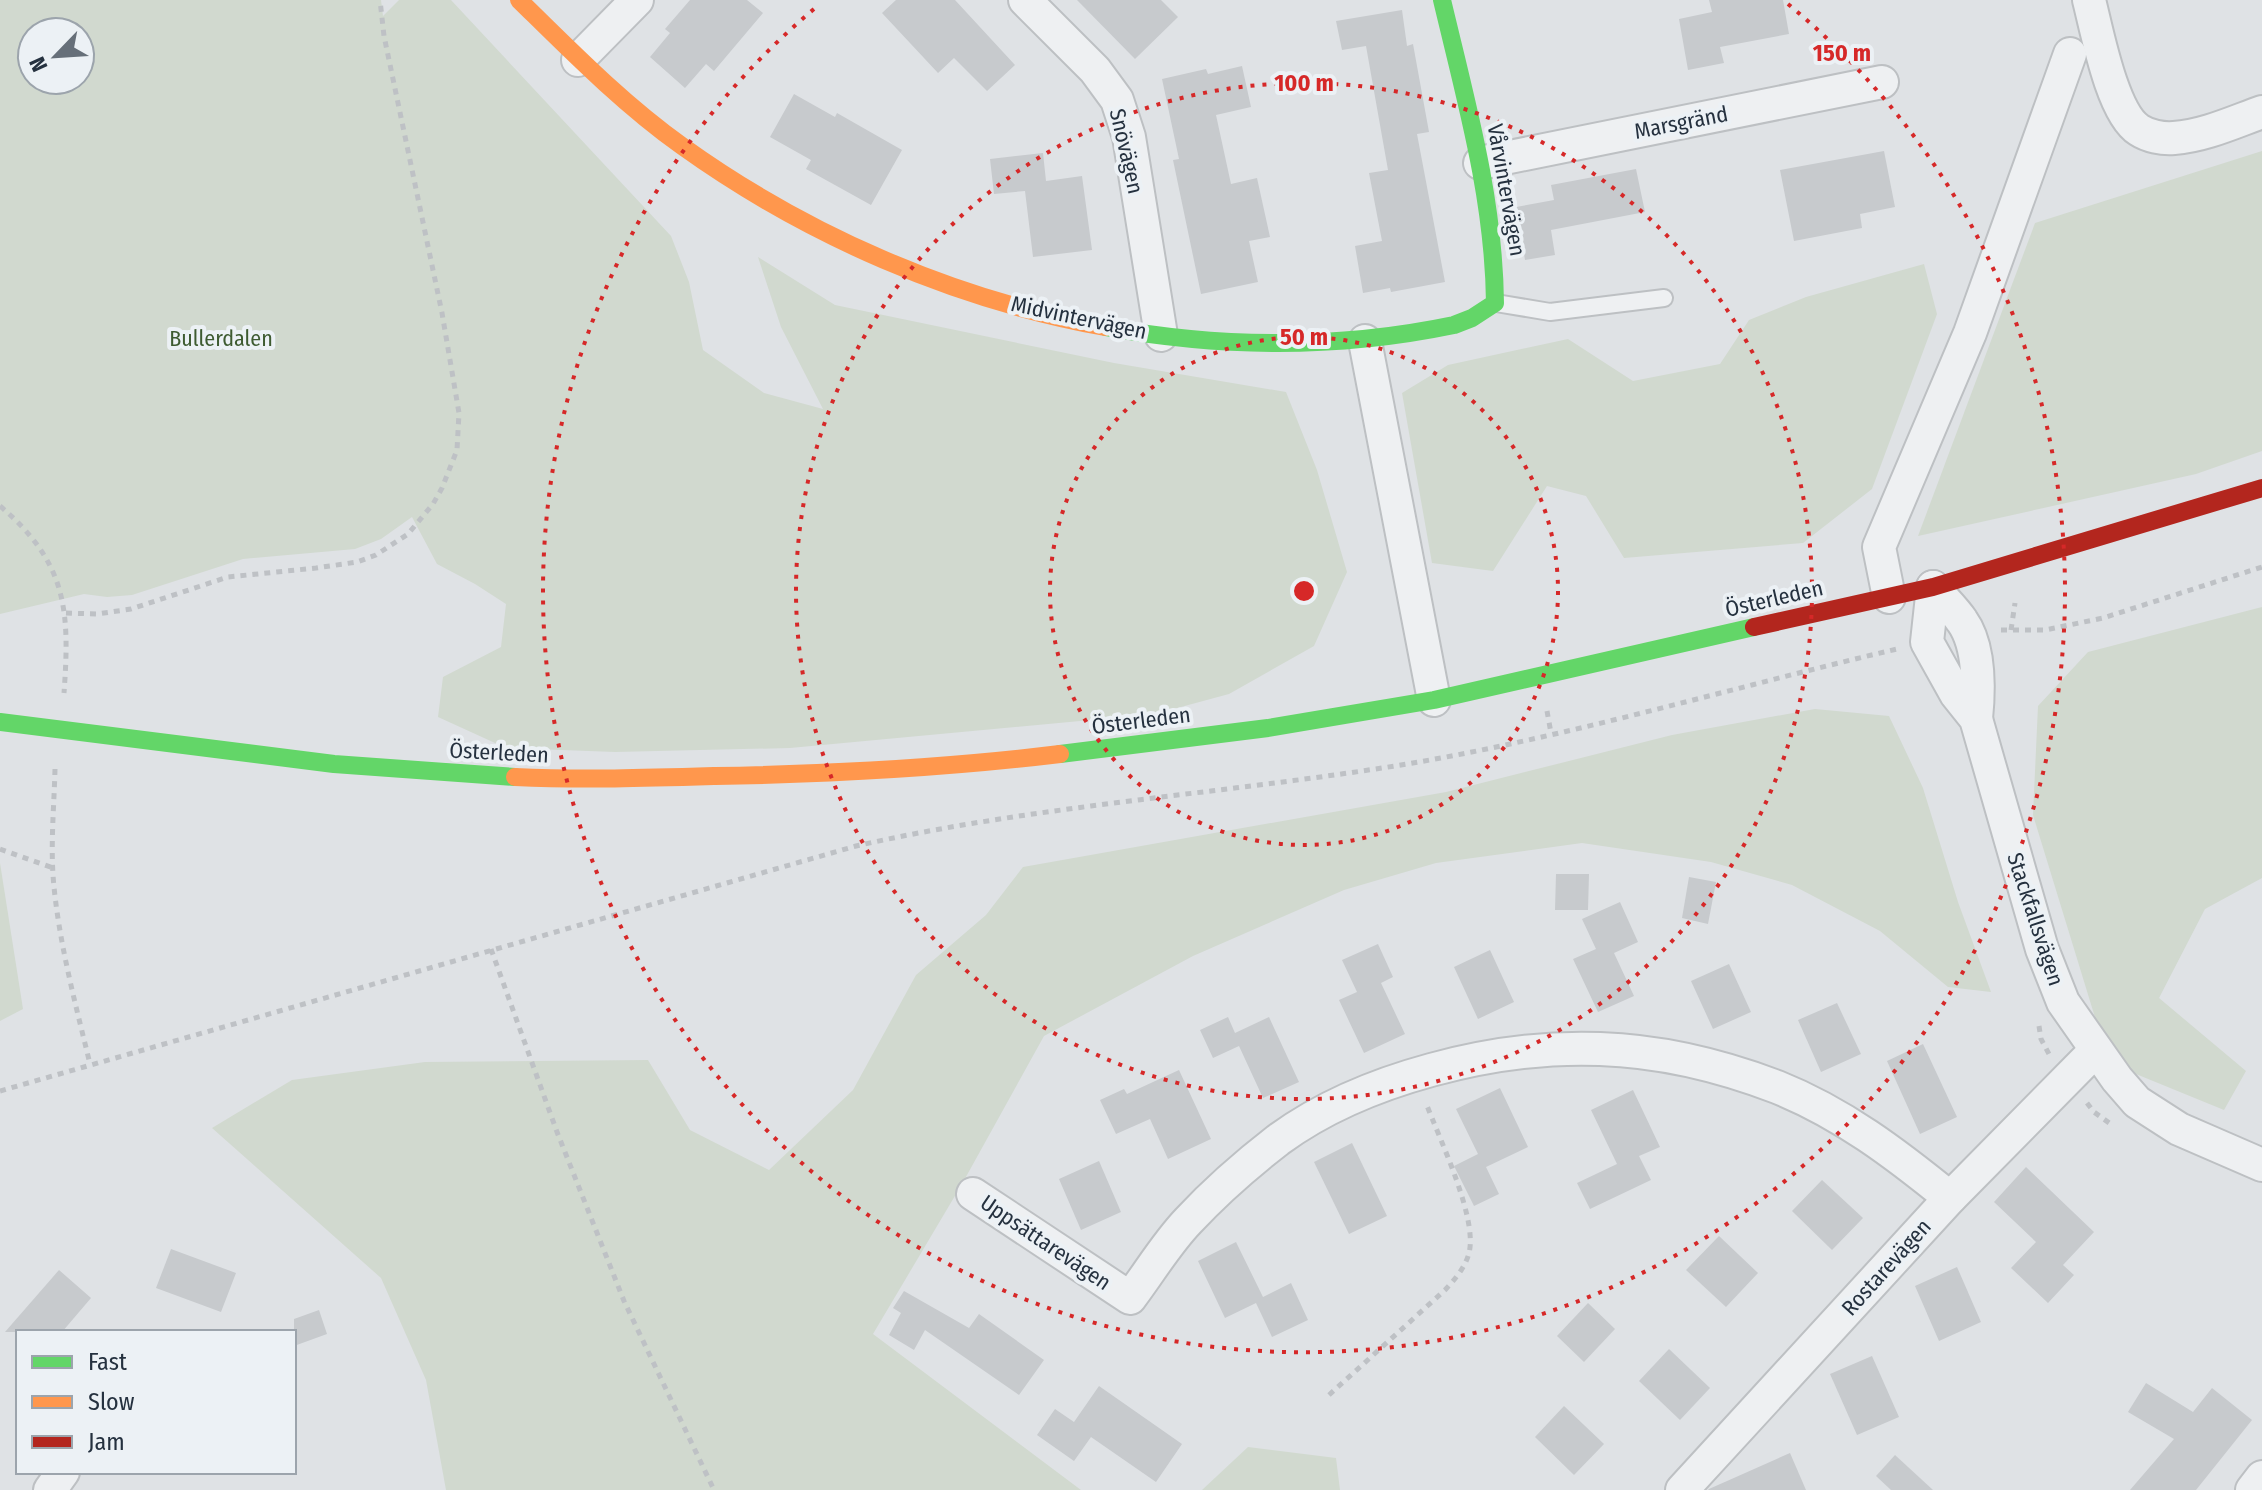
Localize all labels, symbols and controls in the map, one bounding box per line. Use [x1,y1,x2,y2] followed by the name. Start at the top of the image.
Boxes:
[16,16,96,96] north arrow
[1813,39,1871,67] text: 150 m
[23,53,53,76] text: N
[1274,69,1334,97] text: 100 m
[1632,100,1730,145] street label: Marsgränd
[1104,106,1149,196] street label: Snövägen
[1482,122,1531,258] street label: Vårvintervägen
[1009,290,1149,345] street label: Midvintervägen
[1280,323,1328,351] text: 50 m
[169,325,273,352] park label: Bullerdalen
[1723,574,1826,623] street label: Österleden
[1290,577,1318,605] centre of rings
[1090,701,1192,740] street label: Österleden
[449,736,549,769] street label: Österleden
[2001,849,2070,989] street label: Stackfallsvägen
[975,1189,1116,1296] street label: Uppsättarevägen
[1836,1213,1937,1321] street label: Rostarevägen
[16,1330,296,1474] legend
[88,1348,127,1376] text: Fast
[88,1388,135,1416] text: Slow
[88,1428,125,1456] text: Jam

